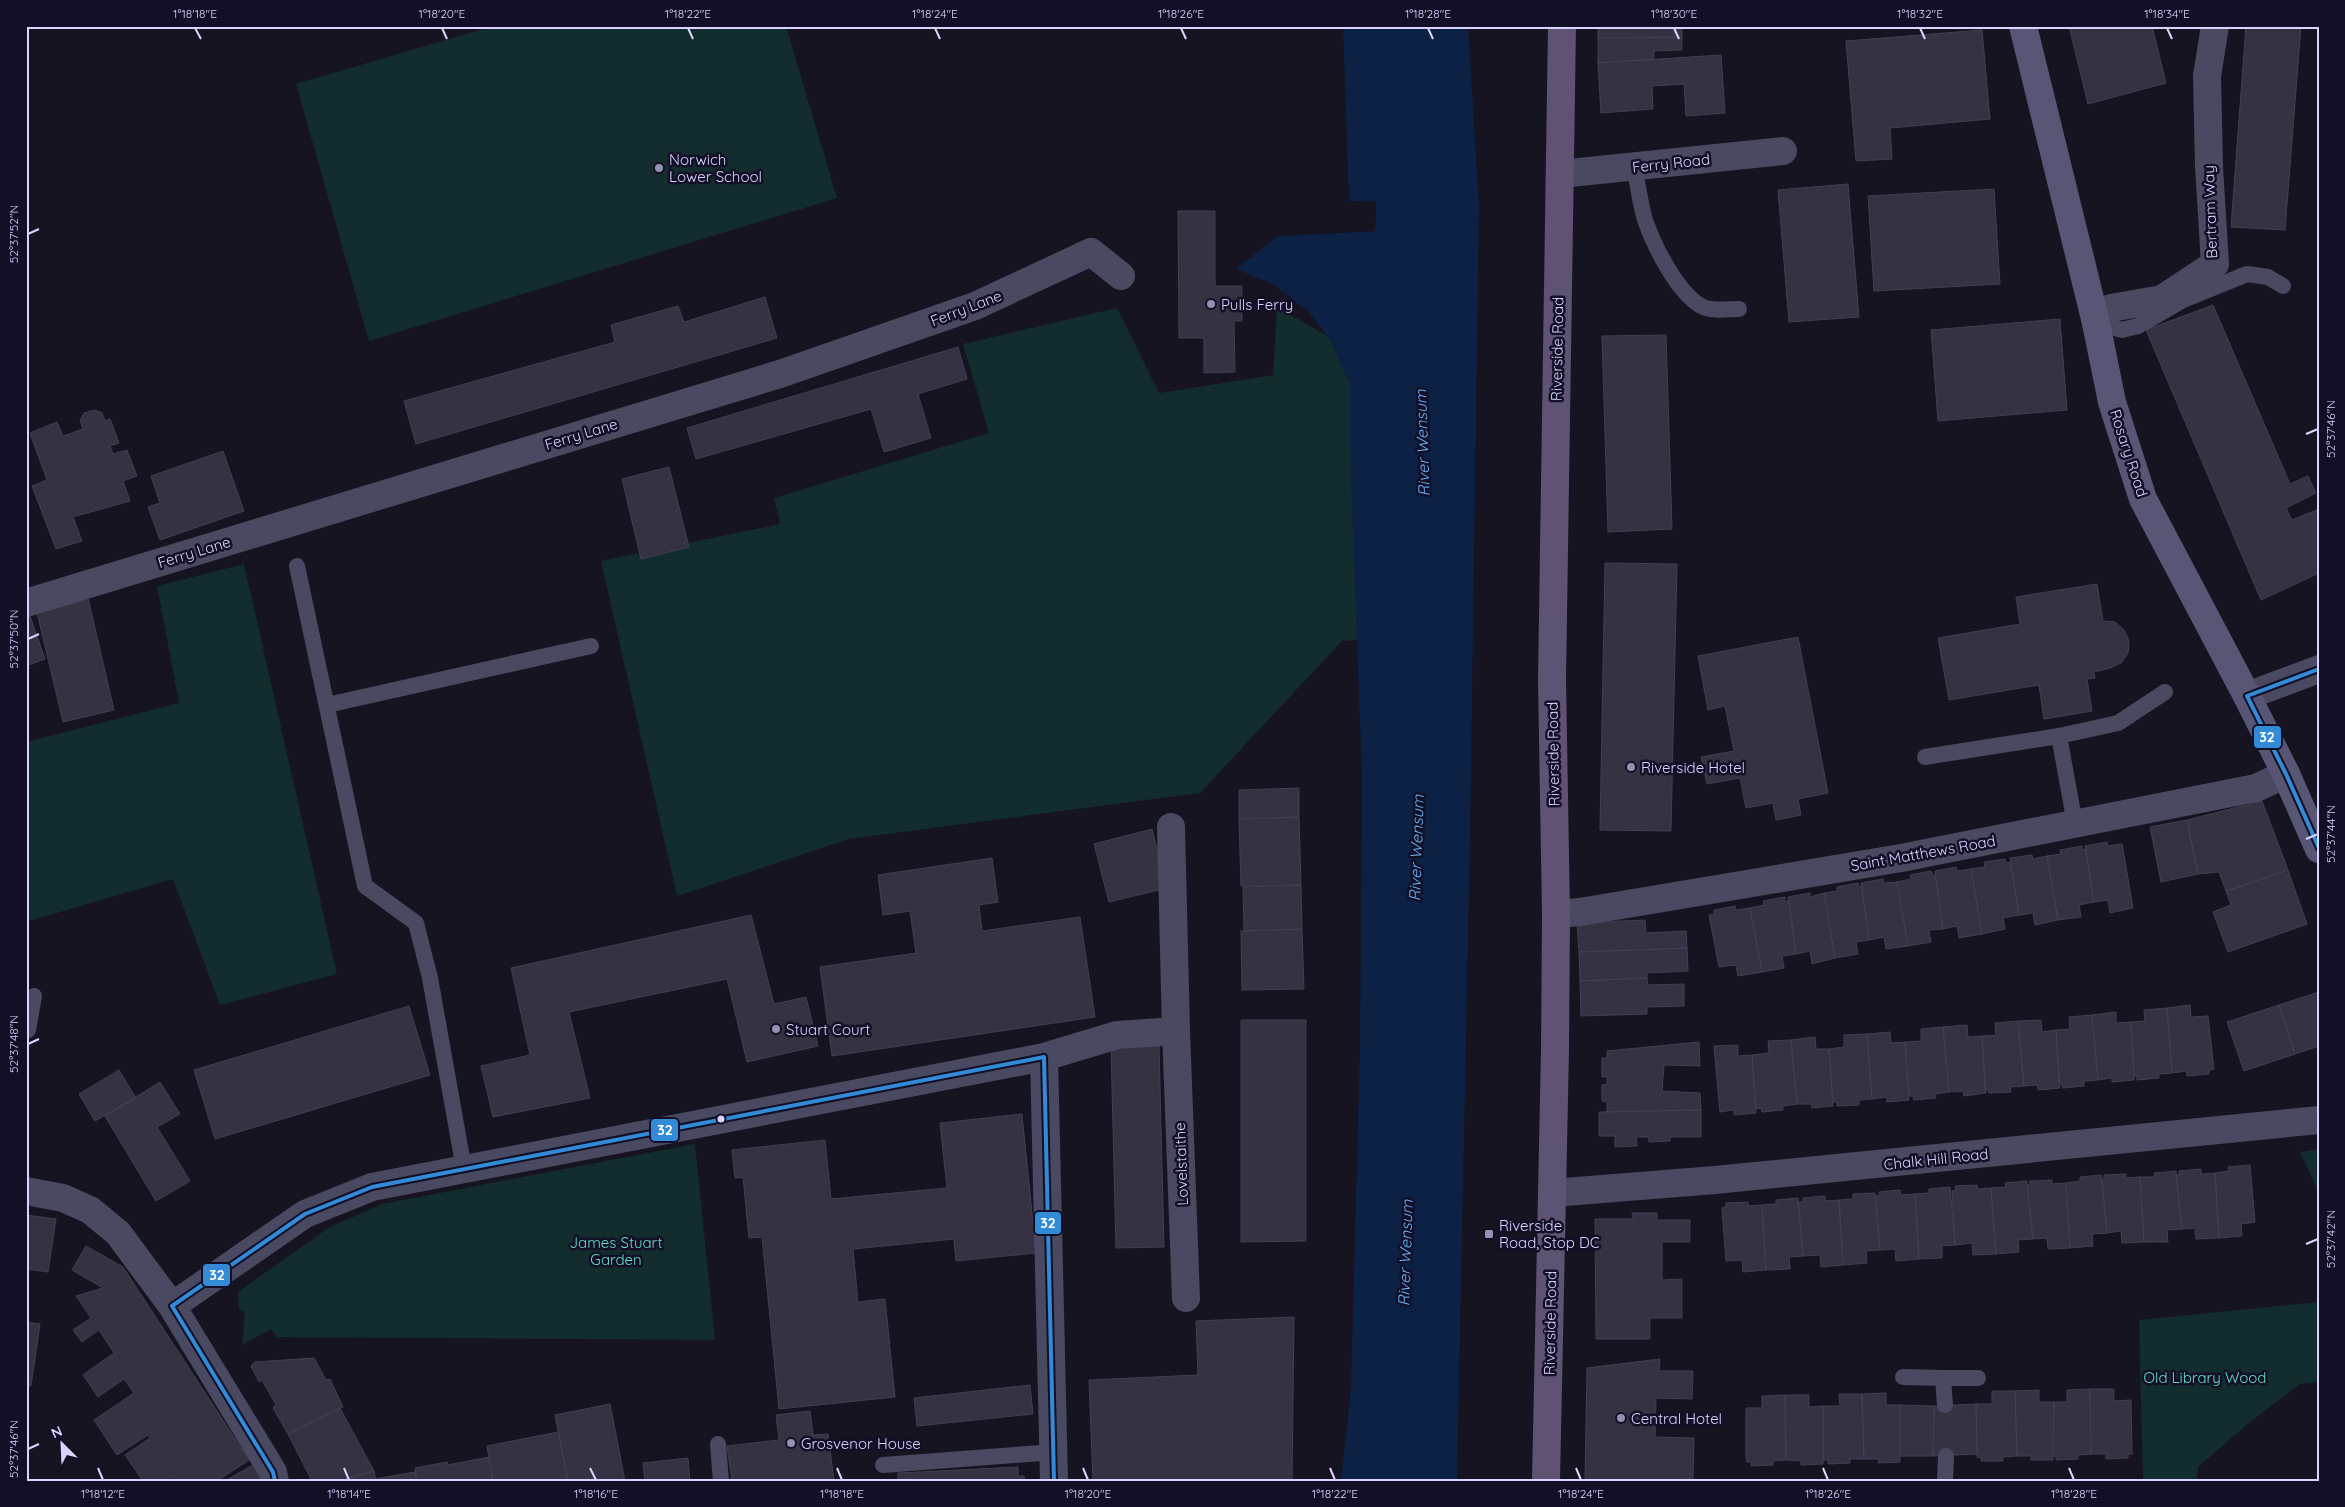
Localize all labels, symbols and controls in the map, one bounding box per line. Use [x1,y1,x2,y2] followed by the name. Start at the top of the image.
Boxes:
[173,6,217,21] text: 1°18'18"E
[419,6,466,21] text: 1°18'20"E
[665,6,711,21] text: 1°18'22"E
[912,6,958,21] text: 1°18'24"E
[1158,6,1204,21] text: 1°18'26"E
[1405,6,1451,21] text: 1°18'28"E
[1651,6,1697,21] text: 1°18'30"E
[1897,6,1943,21] text: 1°18'32"E
[2144,6,2190,21] text: 1°18'34"E
[1631,149,1711,177] street label: Ferry Road
[669,150,762,186] place label: Norwich Lower School
[653,162,665,174] marker: Norwich Lower School
[2199,165,2221,259] street label: Bertram Way
[6,205,21,263] text: 52°37'52"N
[928,286,1004,330] street label: Ferry Lane
[1221,295,1293,314] place label: Pulls Ferry
[1547,297,1567,401] street label: Riverside Road
[1205,298,1217,310] marker: Pulls Ferry
[1410,389,1434,497] water label: River Wensum
[2323,400,2338,458] text: 52°37'46"N
[2106,407,2152,499] street label: Rosary Road
[542,414,620,454] street label: Ferry Lane
[155,532,233,572] street label: Ferry Lane
[6,610,21,668] text: 52°37'50"N
[1543,702,1563,806] street label: Riverside Road
[2253,725,2282,749] line badge: 32
[2259,728,2275,746] text: 32
[1641,758,1745,777] place label: Riverside Hotel
[1625,761,1637,773] marker: Riverside Hotel
[1404,794,1428,902] water label: River Wensum
[2323,805,2338,863] text: 52°37'44"N
[1849,831,1997,875] street label: Saint Matthews Road
[6,1015,21,1073] text: 52°37'48"N
[786,1020,870,1039] place label: Stuart Court
[770,1023,782,1035] marker: Stuart Court
[716,1114,726,1124] unlabelled marker
[650,1118,679,1142] line badge: 32
[657,1121,673,1139] text: 32
[1170,1122,1192,1206] street label: Lovelstaithe
[1883,1144,1989,1174] street label: Chalk Hill Road
[1393,1199,1417,1307] water label: River Wensum
[2323,1210,2338,1268] text: 52°37'42"N
[1034,1211,1062,1235] line badge: 32
[1040,1214,1056,1232] text: 32
[1499,1216,1600,1252] place label: Riverside Road, Stop DC
[1483,1228,1495,1240] marker: Riverside Road, Stop DC
[570,1233,662,1269] park label: James Stuart Garden
[202,1263,231,1287] line badge: 32
[209,1266,225,1284] text: 32
[1540,1271,1560,1375] street label: Riverside Road
[2144,1368,2266,1387] park label: Old Library Wood
[1631,1409,1722,1428] place label: Central Hotel
[1615,1412,1627,1424] marker: Central Hotel
[6,1420,21,1478] text: 52°37'46"N
[38,1420,88,1470] north arrow
[48,1422,65,1442] text: N
[801,1434,921,1453] place label: Grosvenor House
[785,1437,797,1449] marker: Grosvenor House
[81,1486,125,1501] text: 1°18'12"E
[327,1486,371,1501] text: 1°18'14"E
[574,1486,618,1501] text: 1°18'16"E
[820,1486,864,1501] text: 1°18'18"E
[1065,1486,1112,1501] text: 1°18'20"E
[1312,1486,1358,1501] text: 1°18'22"E
[1558,1486,1604,1501] text: 1°18'24"E
[1805,1486,1851,1501] text: 1°18'26"E
[2051,1486,2097,1501] text: 1°18'28"E

